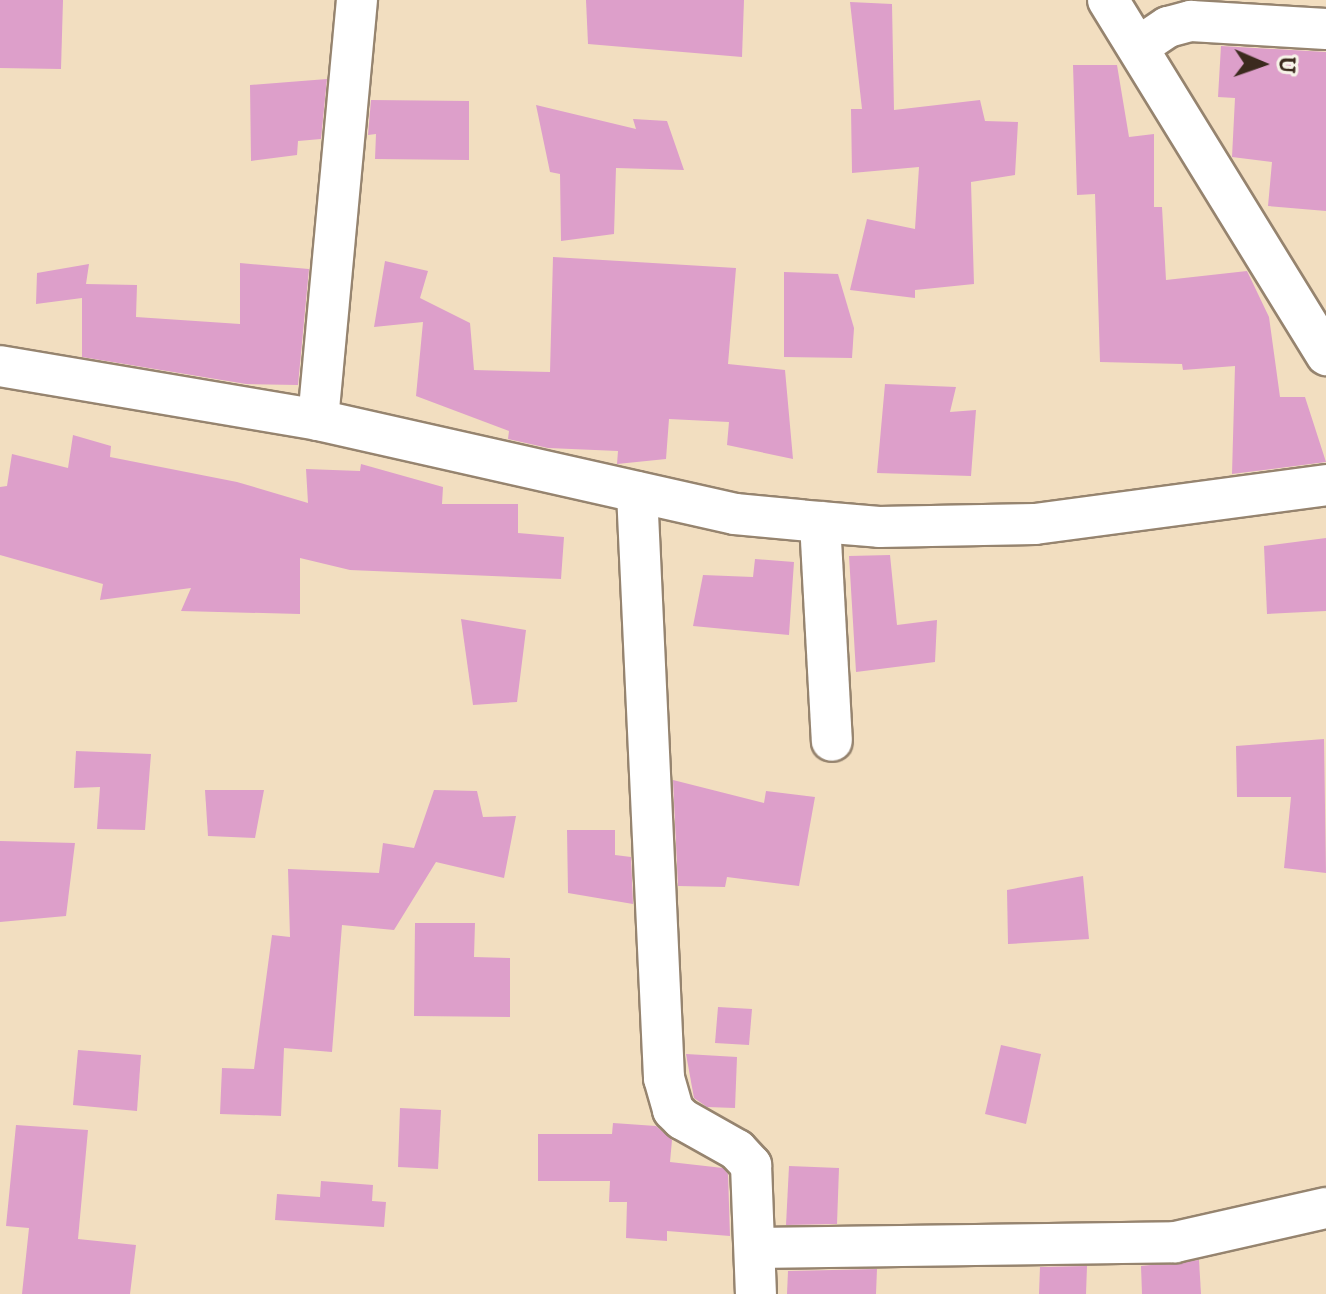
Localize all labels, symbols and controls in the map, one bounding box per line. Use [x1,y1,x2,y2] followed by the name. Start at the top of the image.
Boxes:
[1222,24,1302,104] north arrow
[1273,56,1300,74] text: U

